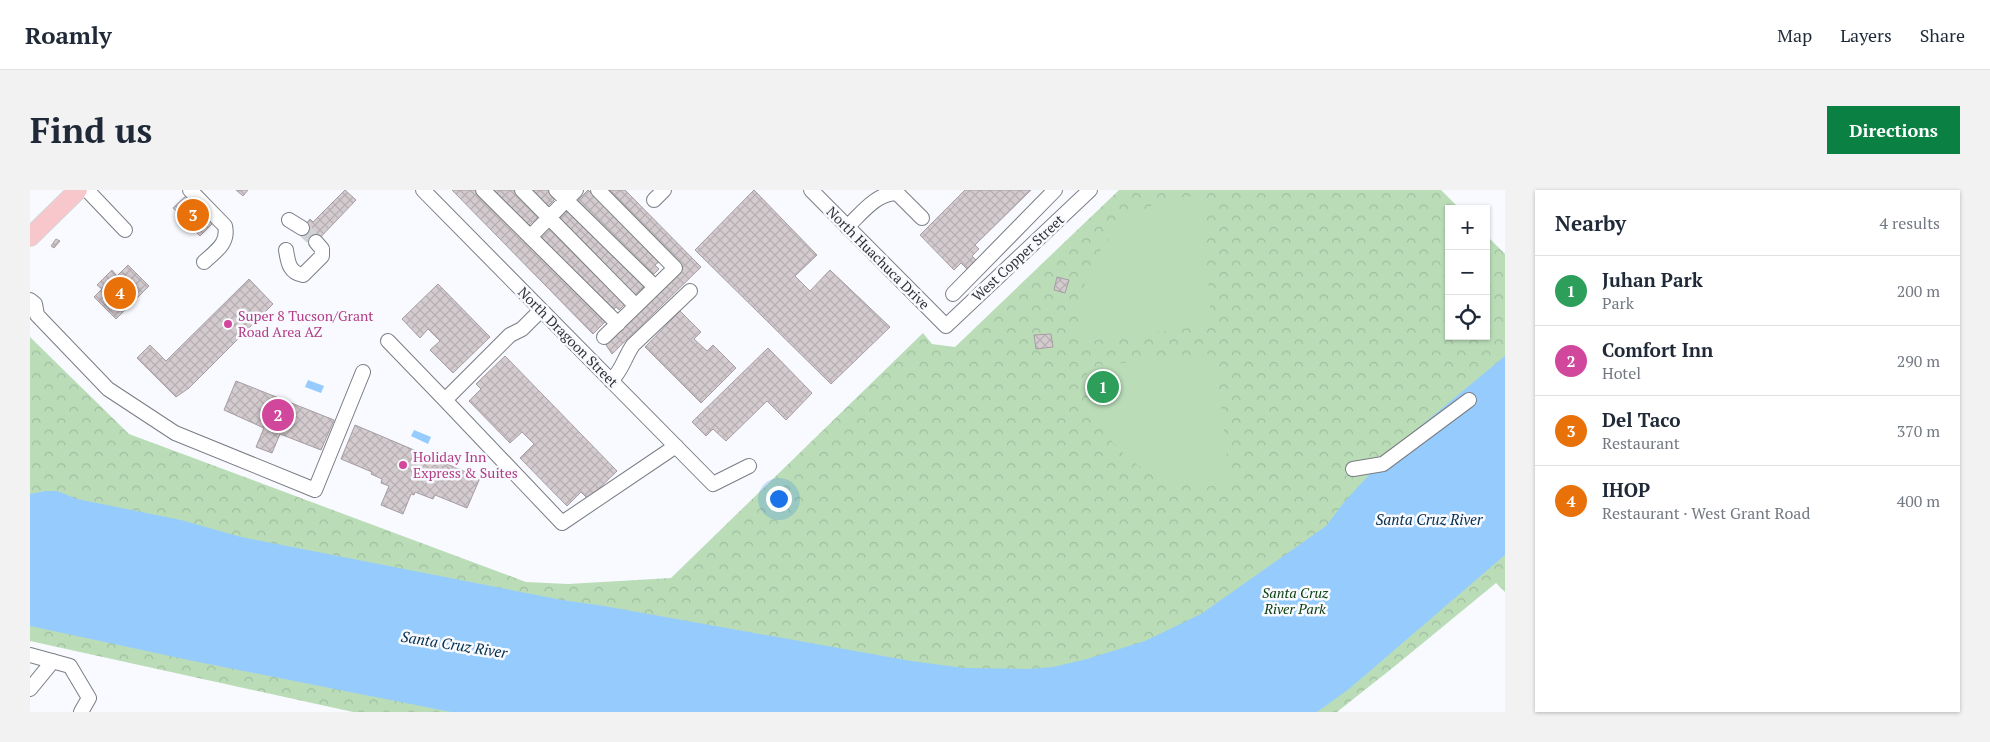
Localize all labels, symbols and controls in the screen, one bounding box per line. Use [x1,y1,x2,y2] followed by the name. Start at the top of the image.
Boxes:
[25,19,112,51] text: Roamly
[1777,23,1812,47] text: Map
[1840,23,1892,47] text: Layers
[1920,23,1965,47] text: Share
[1827,106,1960,154] button: Directions
[30,107,152,153] text: Find us
[177,196,209,234] pin: 3
[823,202,934,313] street label: North Huachuca Drive
[1445,205,1490,340] map controls
[1445,205,1490,250] button: +
[968,209,1068,305] street label: West Copper Street
[1555,209,1626,237] text: Nearby
[1880,212,1940,234] text: 4 results
[1445,250,1490,295] button: −
[1602,267,1703,292] text: Juhan Park
[104,274,136,312] pin: 4
[1566,280,1576,302] text: 1
[1897,280,1940,302] text: 200 m
[514,282,623,391] street label: North Dragoon Street
[1602,292,1634,314] text: Park
[1445,295,1490,340] button: locate
[238,306,374,341] place label: Super 8 Tucson/Grant Road Area AZ
[222,318,234,330] marker: Super 8 Tucson/Grant Road Area AZ
[1602,337,1713,362] text: Comfort Inn
[1566,350,1576,372] text: 2
[1897,350,1940,372] text: 290 m
[1602,362,1641,384] text: Hotel
[1087,368,1119,406] pin: 1
[262,396,294,434] pin: 2
[1602,407,1681,432] text: Del Taco
[1566,420,1576,442] text: 3
[1897,420,1940,442] text: 370 m
[1602,432,1680,454] text: Restaurant
[413,447,518,482] place label: Holiday Inn Express & Suites
[397,459,409,471] marker: Holiday Inn Express & Suites
[1602,477,1650,502] text: IHOP
[766,486,792,512] your location
[1566,490,1576,512] text: 4
[1897,490,1940,512] text: 400 m
[1602,502,1810,524] text: Restaurant · West Grant Road
[1375,509,1484,529] water label: Santa Cruz River
[1262,583,1329,618] park label: Santa Cruz River Park
[400,626,510,662] water label: Santa Cruz River

